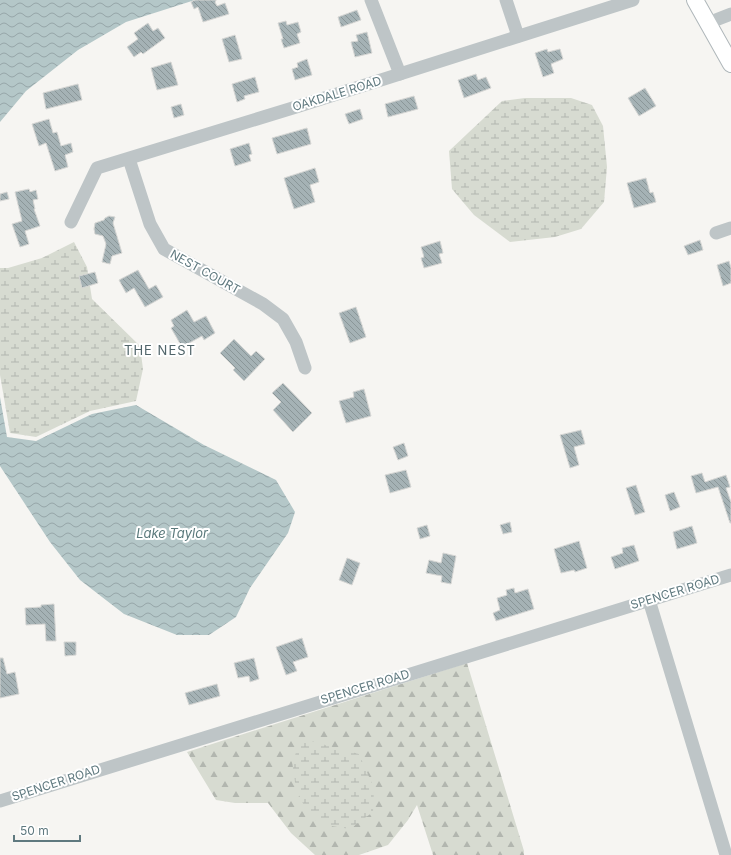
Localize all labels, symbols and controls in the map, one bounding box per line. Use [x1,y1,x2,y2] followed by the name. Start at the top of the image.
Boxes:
[290,73,383,114] street label: OAKDALE ROAD
[168,246,243,297] street label: NEST COURT
[124,342,196,358] district label: THE NEST
[136,525,209,541] water label: Lake Taylor
[629,571,721,612] street label: SPENCER ROAD
[319,666,411,707] street label: SPENCER ROAD
[10,761,102,804] street label: SPENCER ROAD
[14,817,80,843] scale bar
[20,823,49,838] text: 50 m

